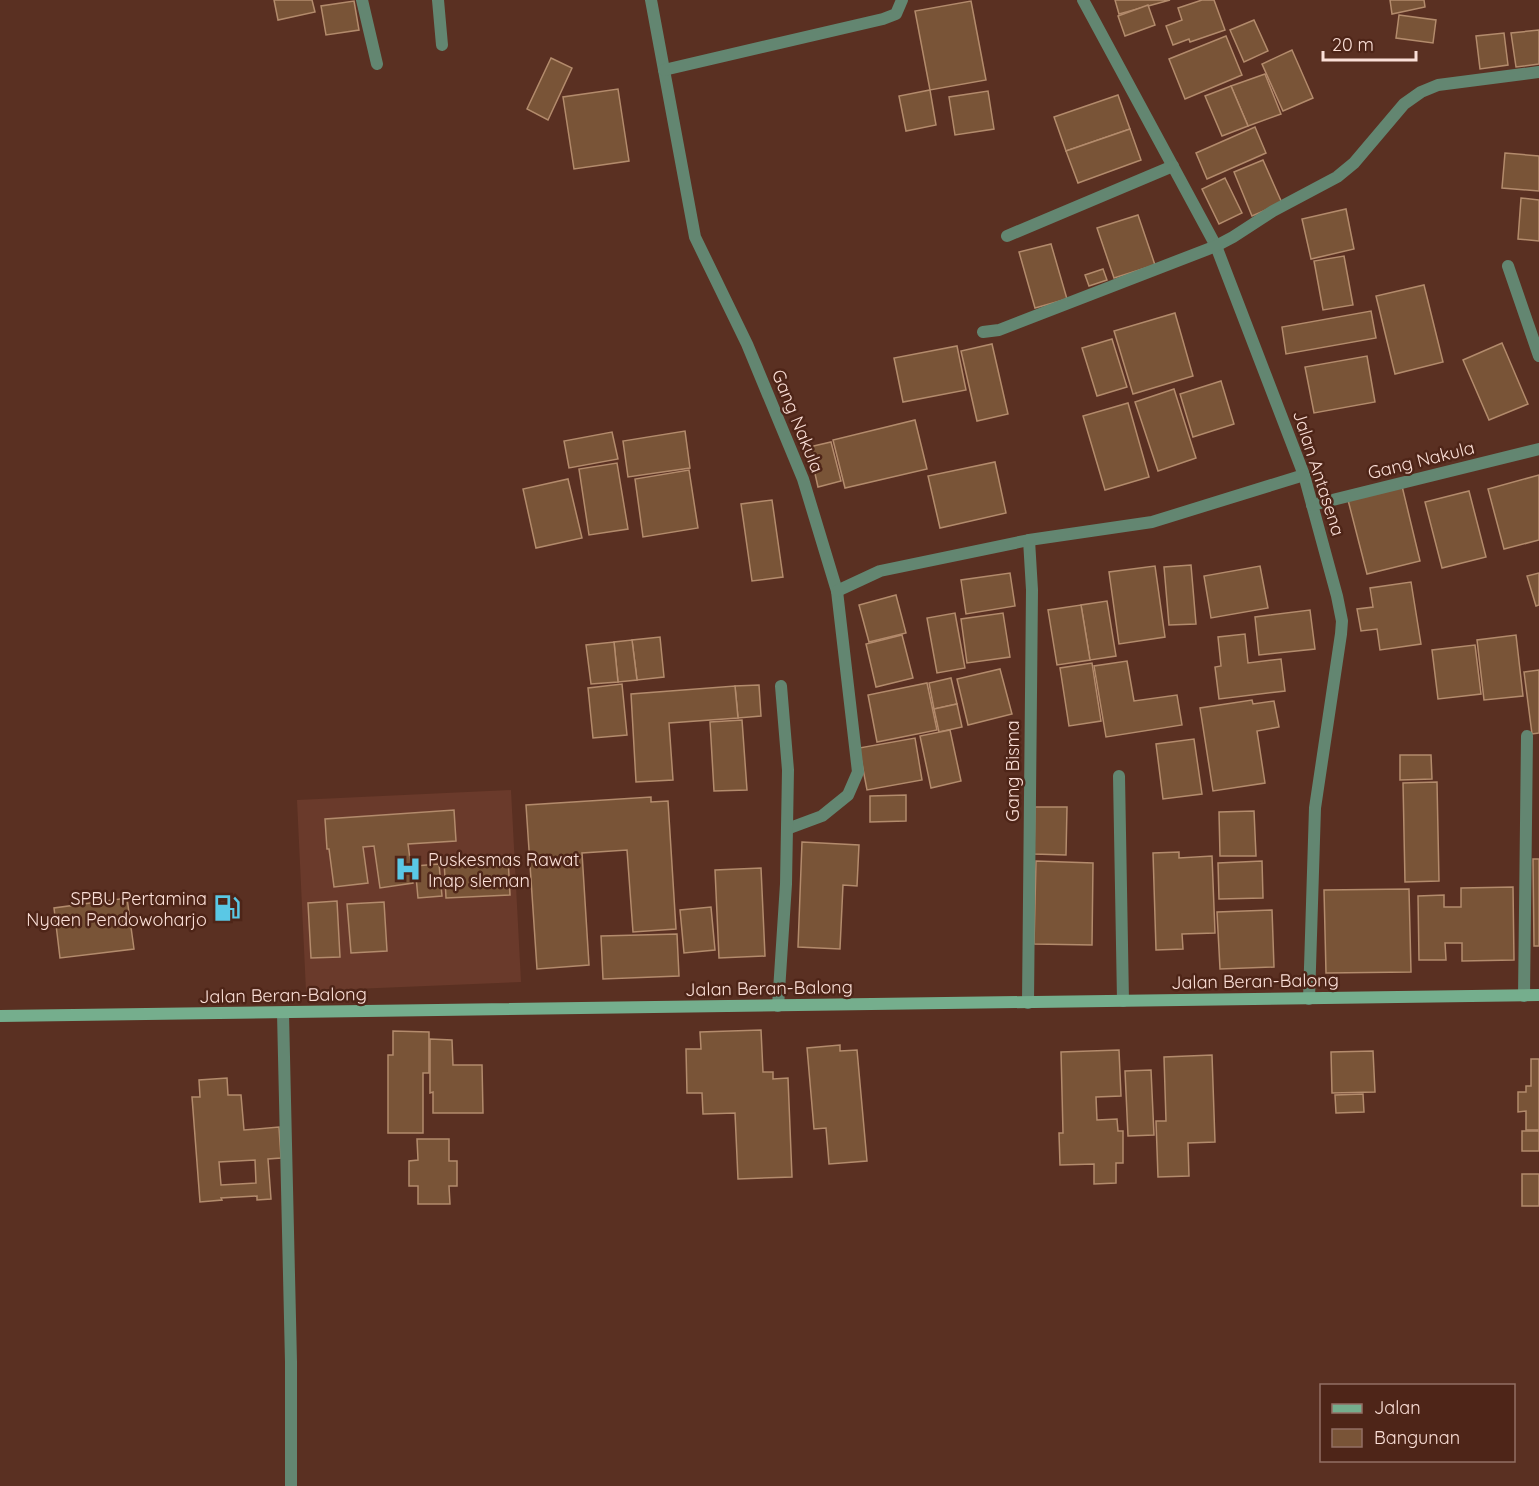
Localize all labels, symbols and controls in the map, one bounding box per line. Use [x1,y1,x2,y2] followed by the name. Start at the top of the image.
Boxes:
[1323,24,1416,62] scale bar
[1332,33,1374,56] text: 20 m
[767,366,829,476] street label: Gang Nakula
[1288,407,1350,539] street label: Jalan Antasena
[1365,436,1477,484] street label: Gang Nakula
[1001,720,1024,822] street label: Gang Bisma
[428,848,579,892] place label: Puskesmas Rawat Inap sleman
[393,854,423,884] hospital icon: Puskesmas Rawat Inap sleman
[26,887,207,931] place label: SPBU Pertamina Nyaen Pendowoharjo
[212,893,242,923] fuel station icon: SPBU Pertamina Nyaen Pendowoharjo
[1171,968,1339,994] street label: Jalan Beran-Balong
[685,975,853,1001] street label: Jalan Beran-Balong
[199,982,367,1008] street label: Jalan Beran-Balong
[1320,1384,1515,1462] legend
[1374,1396,1421,1419] text: Jalan
[1374,1426,1460,1449] text: Bangunan

